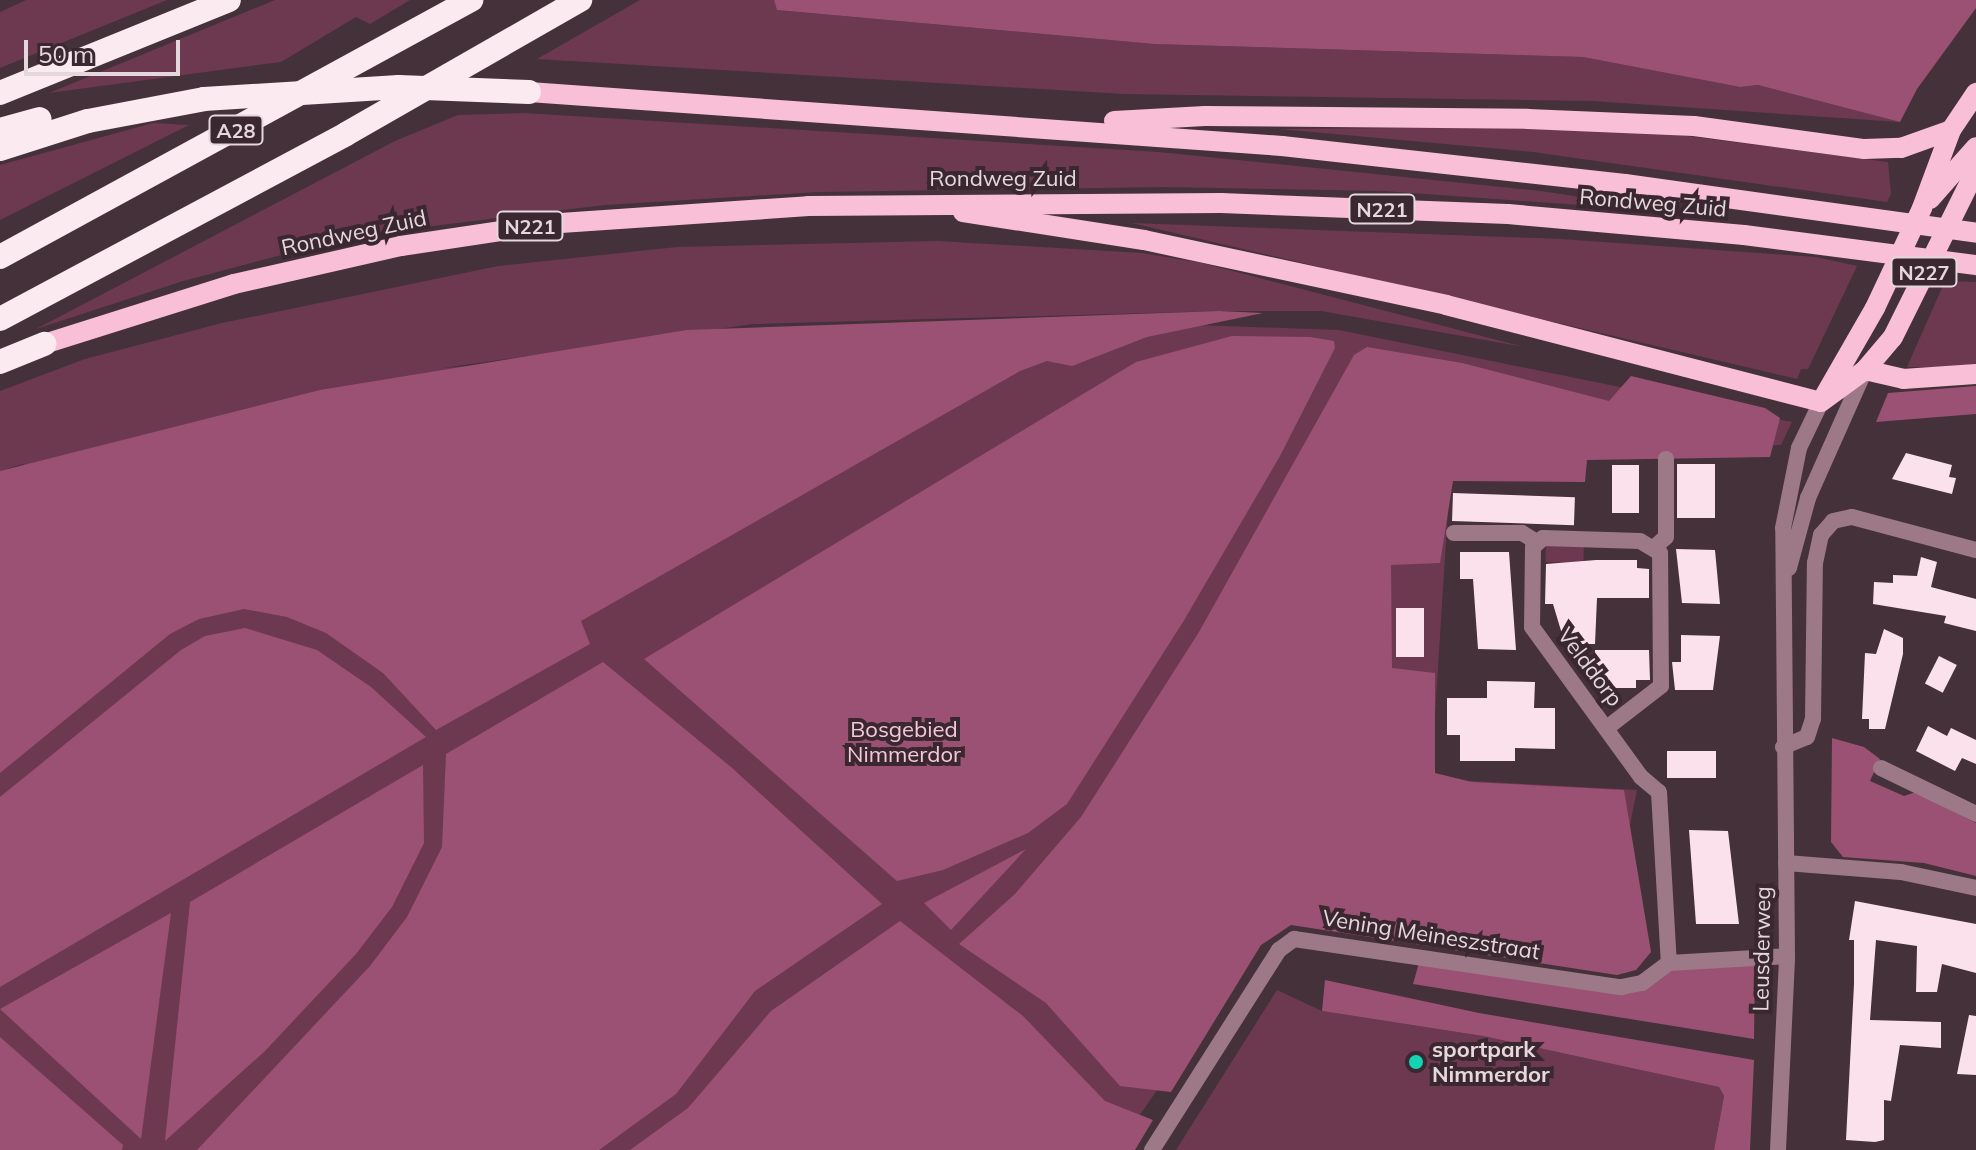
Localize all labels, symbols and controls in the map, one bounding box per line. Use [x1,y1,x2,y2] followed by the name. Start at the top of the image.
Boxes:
[28,24,184,74] scale bar
[38,39,94,69] text: 50 m
[208,114,264,146] road number: A28
[929,166,1077,192] street label: Rondweg Zuid
[1578,183,1728,223] street label: Rondweg Zuid
[1348,193,1416,225] road number: N221
[279,205,429,261] street label: Rondweg Zuid
[496,210,564,242] road number: N221
[1890,256,1958,288] road number: N227
[1552,623,1628,711] street label: Velddorp
[847,716,961,768] park label: Bosgebied Nimmerdor
[1748,886,1776,1012] street label: Leusderweg
[1320,905,1542,965] street label: Vening Meineszstraat
[1432,1036,1550,1088] place label: sportpark Nimmerdor
[1407,1053,1425,1071] marker: sportpark Nimmerdor

